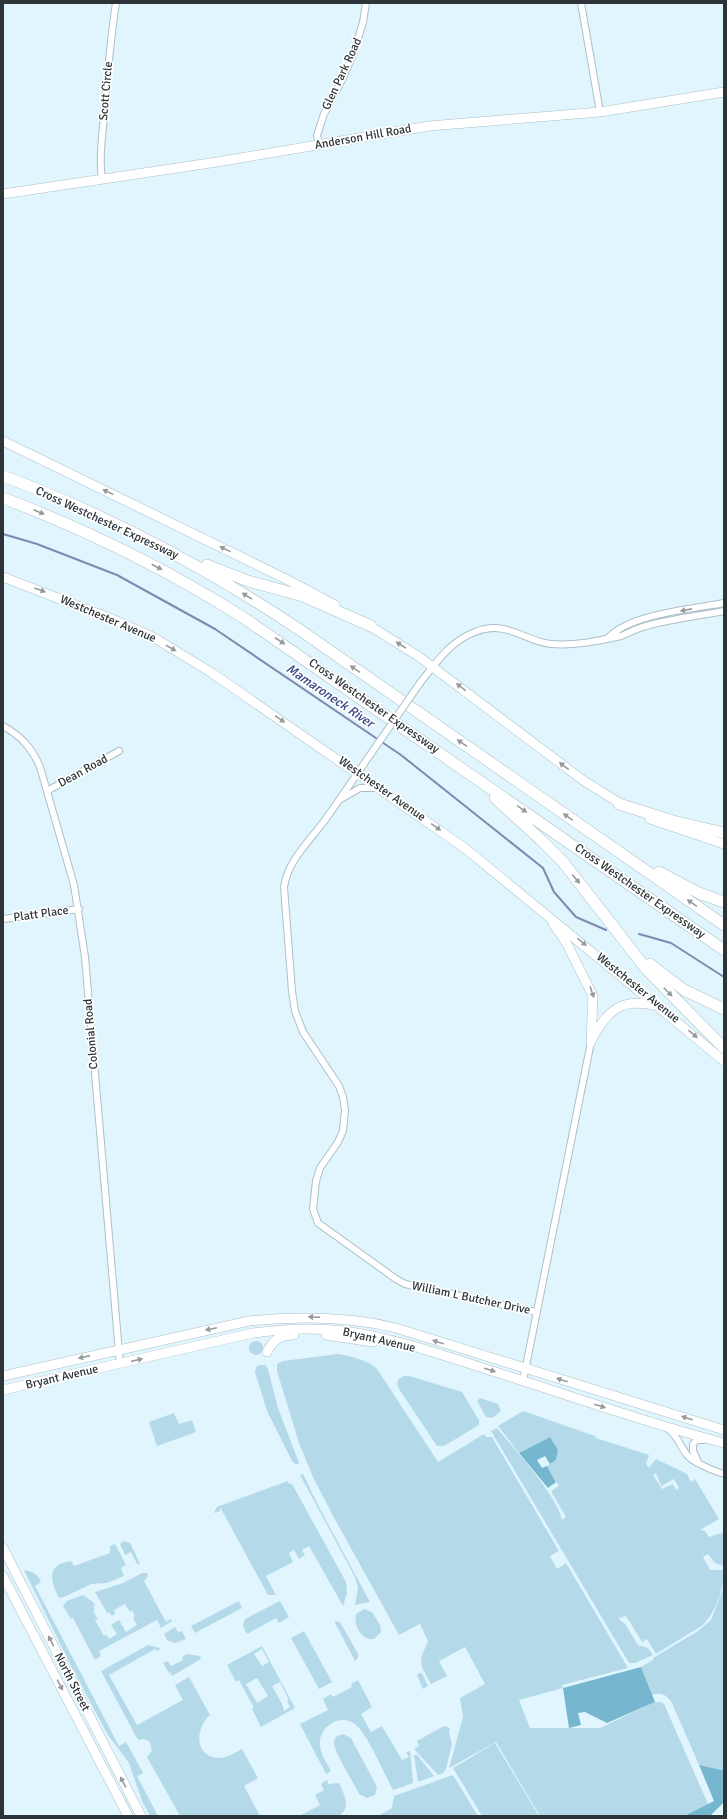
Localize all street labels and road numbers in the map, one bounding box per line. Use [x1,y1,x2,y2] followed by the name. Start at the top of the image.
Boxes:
[319,36,365,112] street label: Glen Park Road
[96,61,116,121] street label: Scott Circle
[313,121,413,153] street label: Anderson Hill Road
[33,483,181,563] street label: Cross Westchester Expressway
[58,592,158,646] street label: Westchester Avenue
[306,655,442,757] street label: Cross Westchester Expressway
[55,751,111,791] street label: Dean Road
[335,753,429,825] street label: Westchester Avenue
[572,840,708,942] street label: Cross Westchester Expressway
[13,903,69,925] street label: Platt Place
[593,950,683,1026] street label: Westchester Avenue
[80,998,102,1070] street label: Colonial Road
[410,1278,532,1318] street label: William L Butcher Drive
[341,1324,417,1356] street label: Bryant Avenue
[24,1361,100,1393] street label: Bryant Avenue
[51,1650,93,1714] street label: North Street

